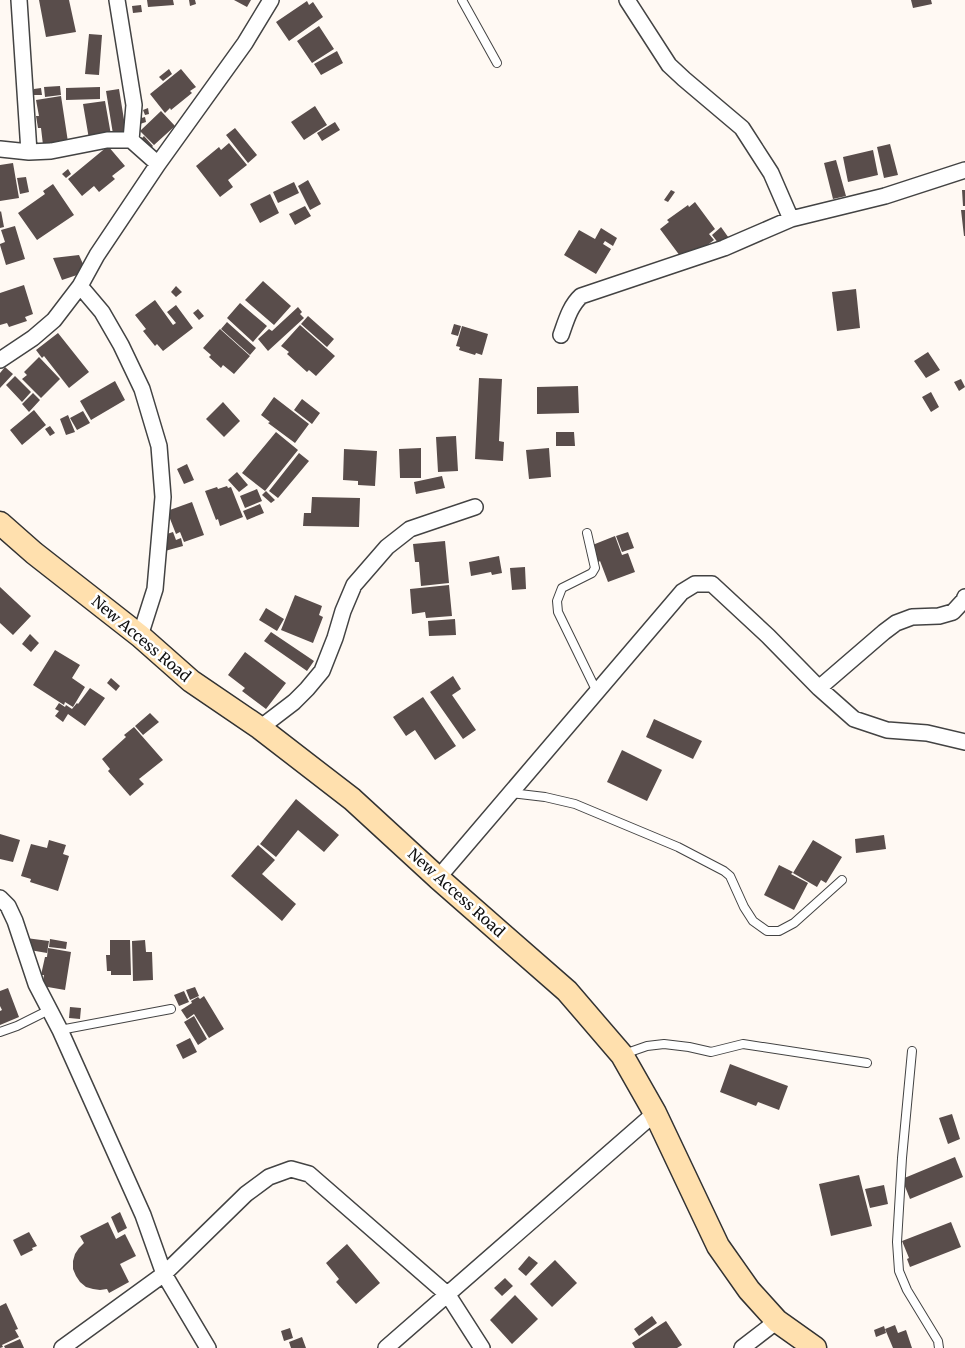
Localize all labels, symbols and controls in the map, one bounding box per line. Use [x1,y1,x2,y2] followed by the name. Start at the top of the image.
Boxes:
[88,592,195,686] street label: New Access Road
[404,844,509,941] street label: New Access Road

